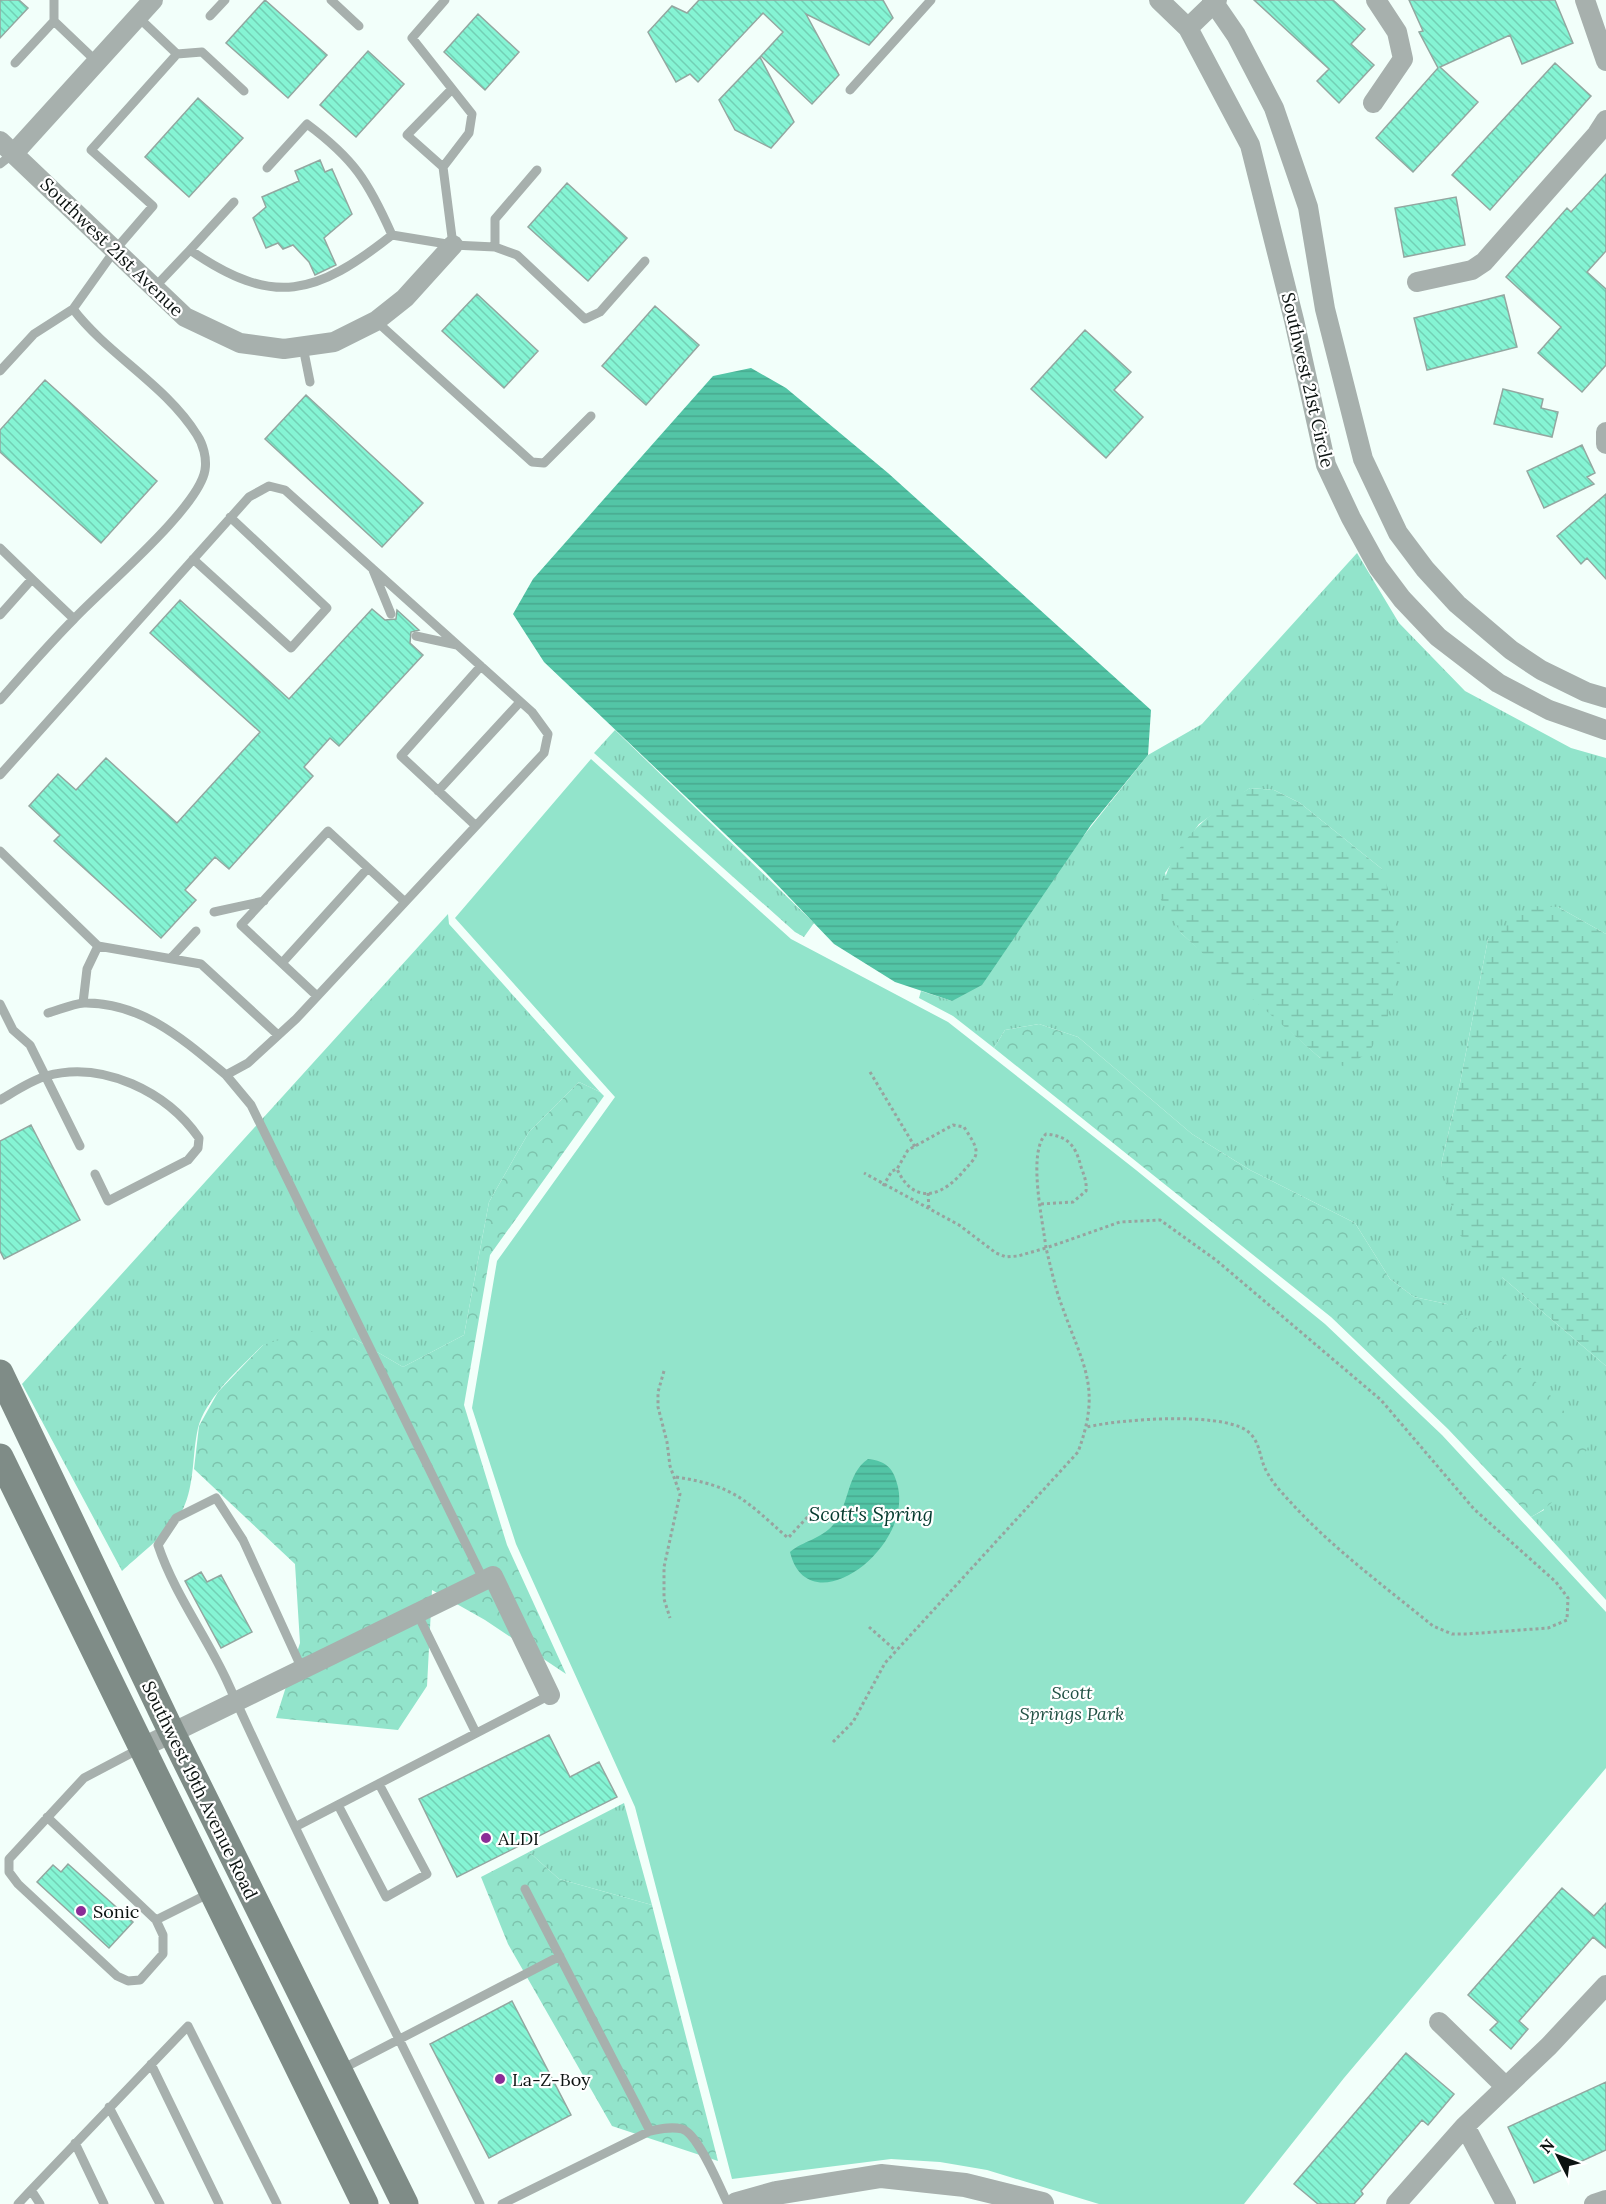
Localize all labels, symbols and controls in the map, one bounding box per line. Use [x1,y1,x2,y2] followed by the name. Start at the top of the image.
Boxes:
[35,173,189,322] street label: Southwest 21st Avenue
[1277,290,1339,470] street label: Southwest 21st Circle
[809,1501,933,1526] water label: Scott's Spring
[137,1677,263,1903] street label: Southwest 19th Avenue Road
[1020,1681,1124,1725] park label: Scott Springs Park
[497,1827,539,1850] place label: ALDI
[479,1831,493,1845] marker: ALDI
[93,1900,139,1923] place label: Sonic
[74,1904,88,1918] marker: Sonic
[512,2068,591,2091] place label: La-Z-Boy
[493,2072,507,2086] marker: La-Z-Boy
[1528,2126,1588,2186] north arrow
[1535,2135,1558,2157] text: N

